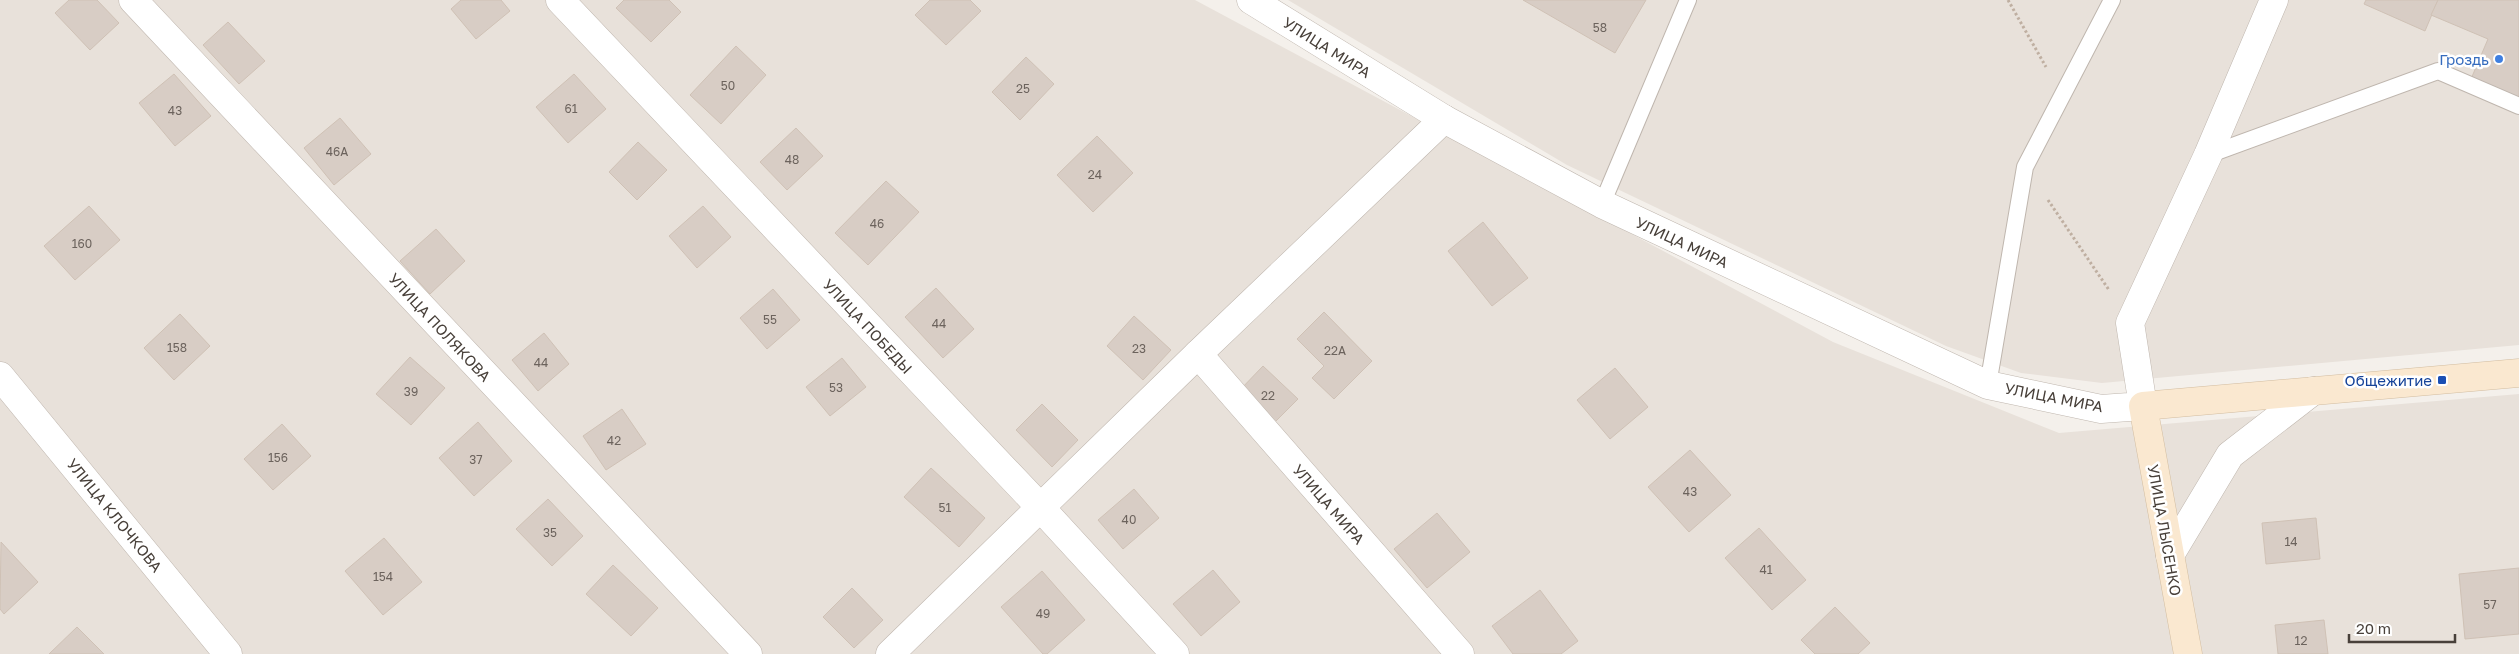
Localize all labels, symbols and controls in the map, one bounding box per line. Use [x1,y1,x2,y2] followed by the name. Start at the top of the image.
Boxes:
[1280,13,1374,81] street label: УЛИЦА МИРА
[1593,20,1607,35] house number: 58
[2439,50,2489,68] place label: Гроздь
[2493,53,2505,65] marker: Гроздь
[721,78,735,93] house number: 50
[1016,81,1030,96] house number: 25
[564,101,578,116] house number: 61
[168,103,182,118] house number: 43
[326,144,348,159] house number: 46А
[785,152,799,167] house number: 48
[1088,167,1102,182] house number: 24
[1633,213,1731,271] street label: УЛИЦА МИРА
[870,216,884,231] house number: 46
[72,236,92,251] house number: 160
[385,269,495,385] street label: УЛИЦА ПОЛЯКОВА
[820,275,916,377] street label: УЛИЦА ПОБЕДЫ
[763,312,777,327] house number: 55
[932,316,946,331] house number: 44
[167,340,187,355] house number: 158
[1132,341,1146,356] house number: 23
[1324,343,1346,358] house number: 22А
[534,355,548,370] house number: 44
[2345,371,2432,389] place label: Общежитие
[2436,374,2448,386] marker: Общежитие
[2003,379,2105,415] street label: УЛИЦА МИРА
[829,380,843,395] house number: 53
[404,384,418,399] house number: 39
[1261,388,1275,403] house number: 22
[607,433,621,448] house number: 42
[268,450,288,465] house number: 156
[469,452,483,467] house number: 37
[64,455,166,575] street label: УЛИЦА КЛОЧКОВА
[1289,460,1369,548] street label: УЛИЦА МИРА
[2145,463,2185,597] street label: УЛИЦА ЛЫСЕНКО
[1683,484,1697,499] house number: 43
[939,500,952,515] house number: 51
[1122,512,1136,527] house number: 40
[543,525,557,540] house number: 35
[2284,534,2298,549] house number: 14
[1759,562,1773,577] house number: 41
[373,569,393,584] house number: 154
[2483,597,2497,612] house number: 57
[1036,606,1050,621] house number: 49
[2349,612,2455,644] scale bar
[2356,619,2391,637] text: 20 m
[2295,633,2307,648] house number: 12

